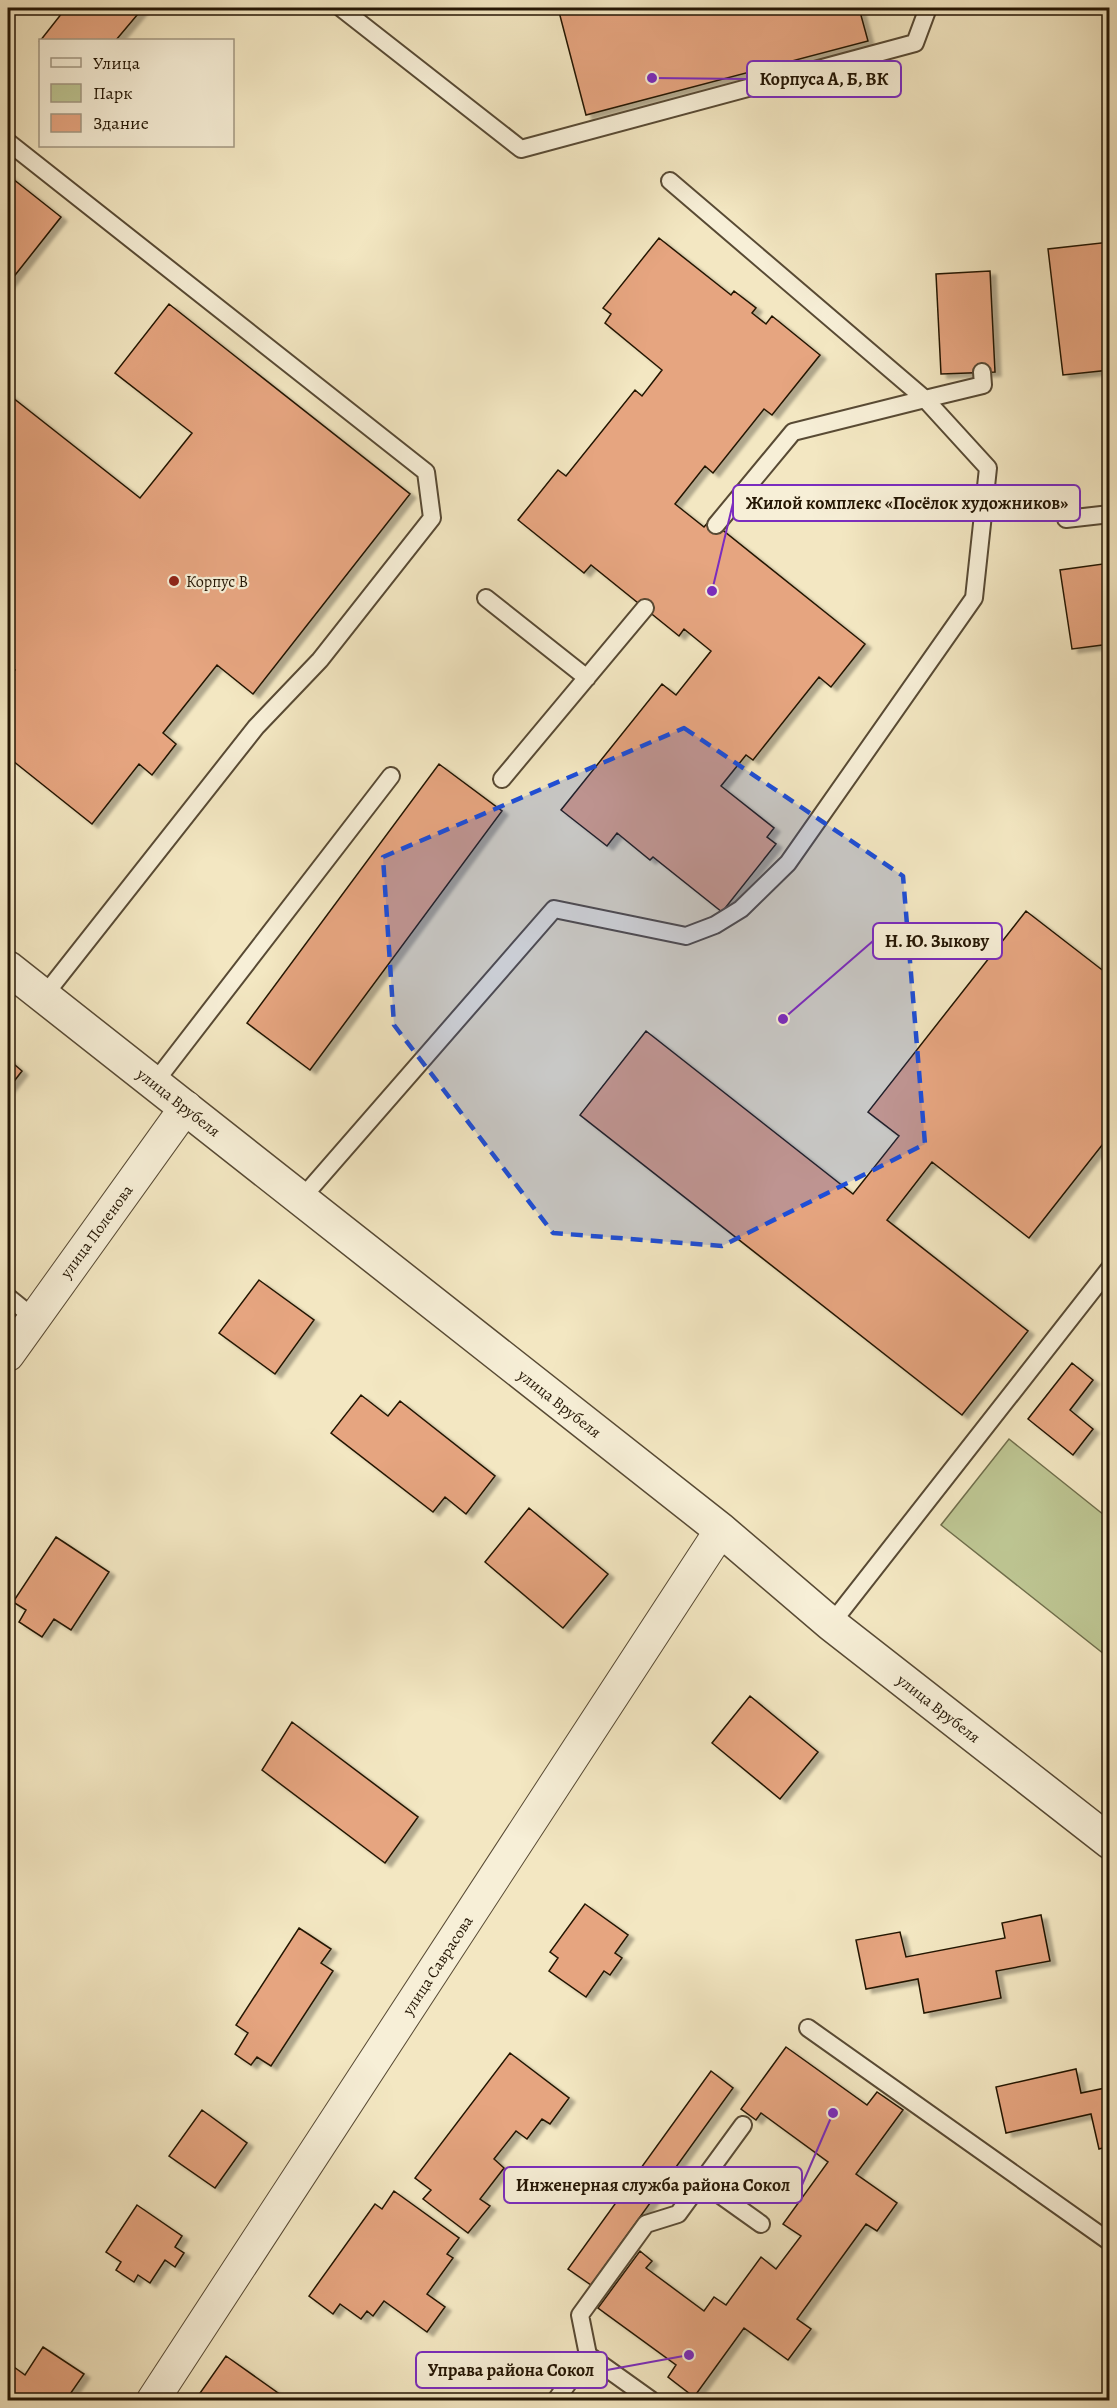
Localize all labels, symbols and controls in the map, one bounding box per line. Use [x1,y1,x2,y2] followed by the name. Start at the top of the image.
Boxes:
[39,39,234,147] legend
[93,51,141,75] text: Улица
[747,61,901,97] callout: Корпуса А, Б, ВК
[759,67,889,91] text: Корпуса А, Б, ВК
[93,81,133,105] text: Парк
[93,111,149,135] text: Здание
[733,485,1080,521] callout: Жилой комплекс «Посёлок художников»
[746,491,1068,515] text: Жилой комплекс «Посёлок художников»
[186,571,248,593] place label: Корпус В
[167,574,181,588] marker: Корпус В
[873,923,1002,959] callout: Н. Ю. Зыкову
[885,929,990,953] text: Н. Ю. Зыкову
[131,1063,225,1142] street label: улица Врубеля
[55,1180,139,1284] street label: улица Поленова
[512,1364,606,1443] street label: улица Врубеля
[891,1669,985,1748] street label: улица Врубеля
[397,1911,479,2020] street label: улица Саврасова
[504,2167,802,2203] callout: Инженерная служба района Сокол
[516,2173,790,2197] text: Инженерная служба района Сокол
[416,2352,607,2388] callout: Управа района Сокол
[428,2358,594,2382] text: Управа района Сокол

